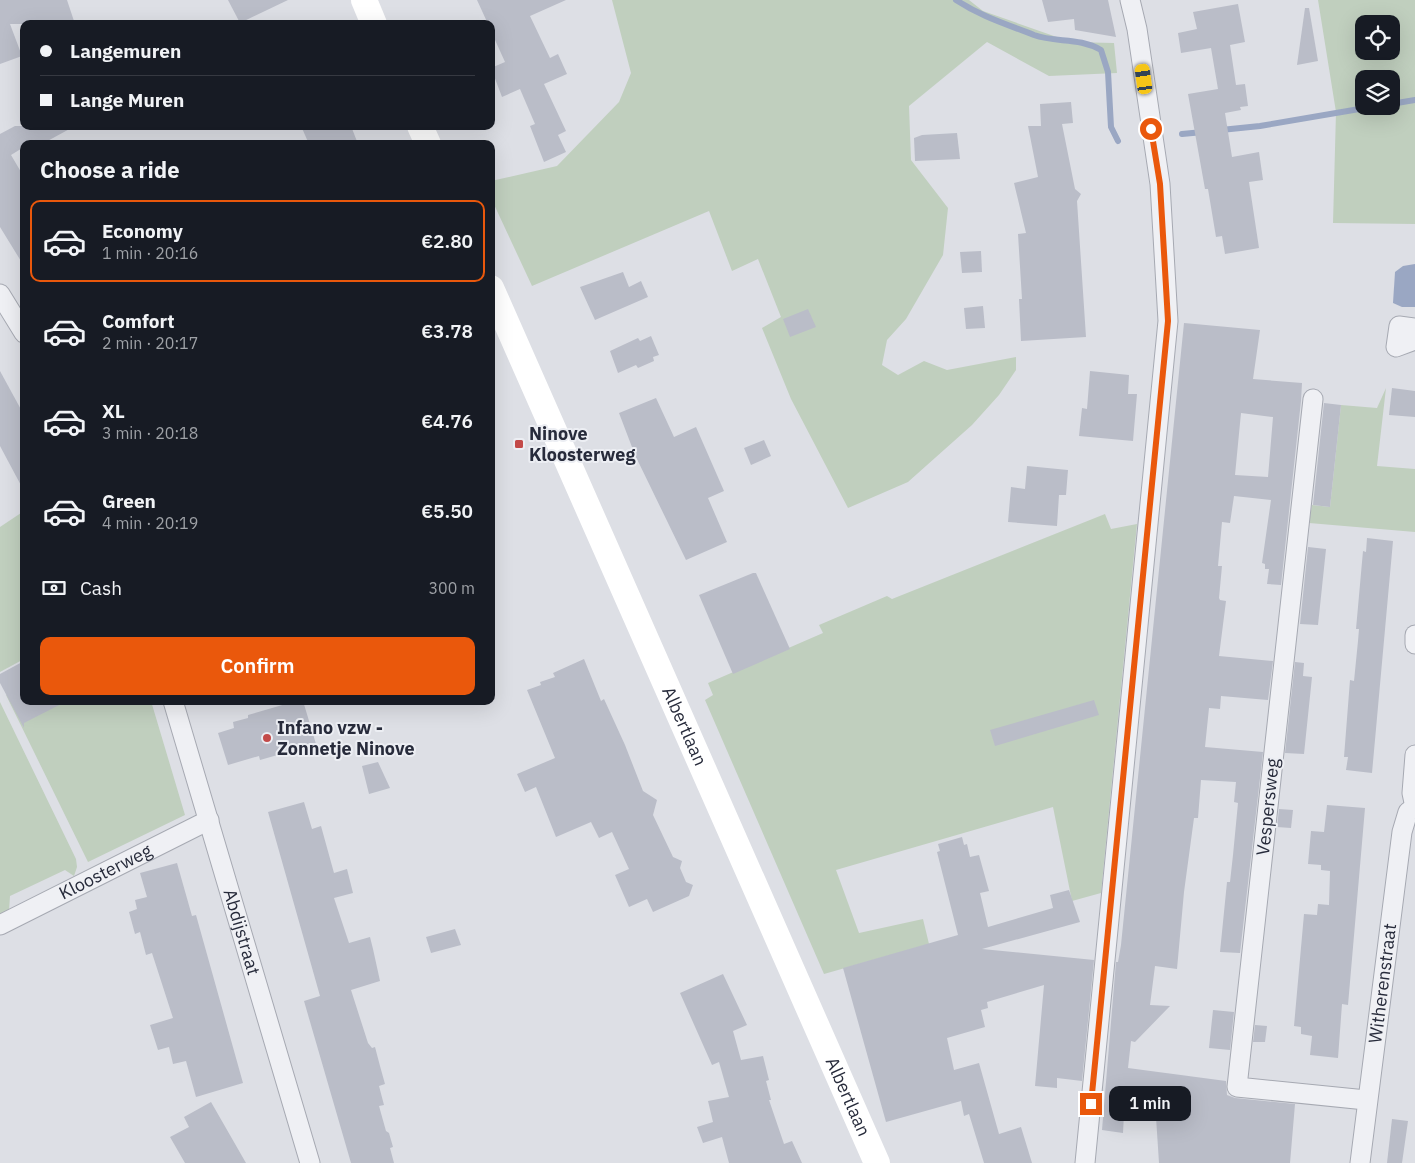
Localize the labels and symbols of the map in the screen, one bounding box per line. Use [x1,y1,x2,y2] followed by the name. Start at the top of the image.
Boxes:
[1134,63,1153,95] car
[1140,118,1162,140] route start
[529,422,635,466] place label: Ninove Kloosterweg
[513,438,525,450] marker: Ninove Kloosterweg
[657,683,712,769] street label: Albertlaan
[277,716,415,760] place label: Infano vzw - Zonnetje Ninove
[261,732,273,744] marker: Infano vzw - Zonnetje Ninove
[1251,757,1284,857] street label: Vespersweg
[55,838,156,905] street label: Kloosterweg
[218,886,266,978] street label: Abdijstraat
[1363,922,1401,1045] street label: Witherenstraat
[821,1053,876,1140] street label: Albertlaan
[1108,1086,1191,1122] callout: 1 min
[1080,1093,1102,1115] route end

